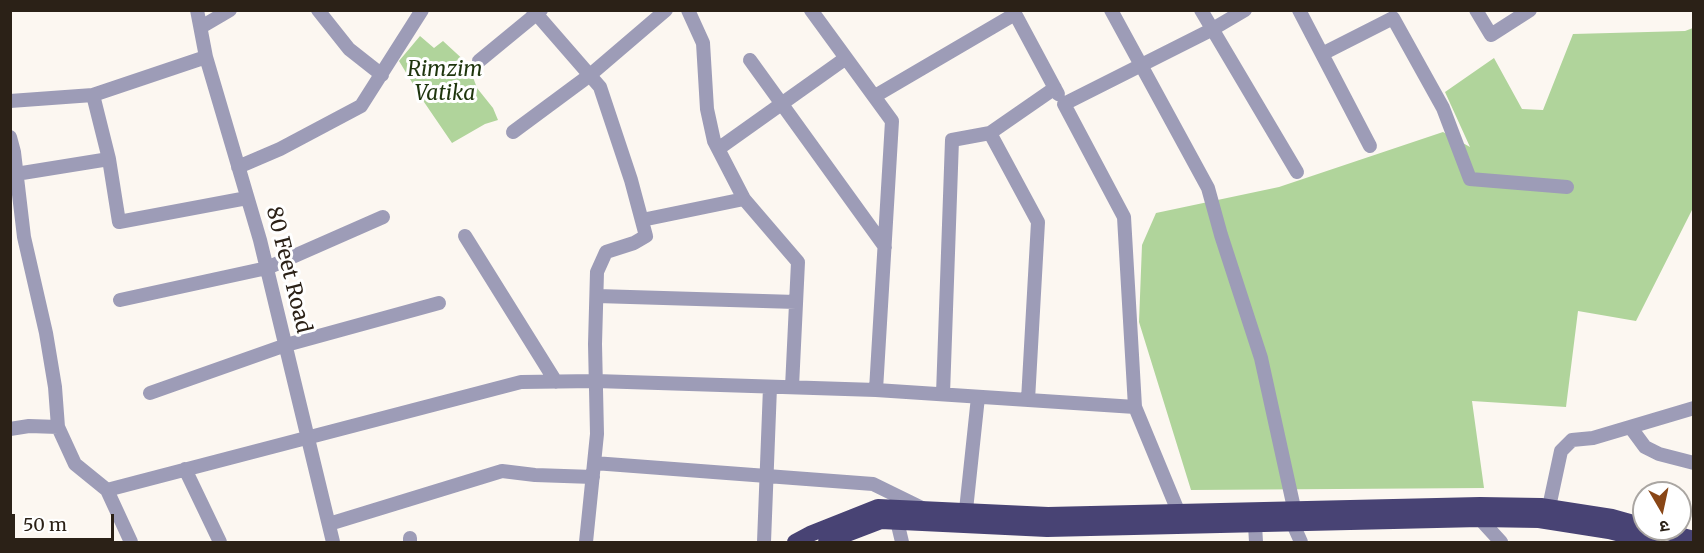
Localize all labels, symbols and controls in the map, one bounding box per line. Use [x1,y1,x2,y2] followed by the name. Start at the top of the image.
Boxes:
[407,57,483,107] park label: Rimzim Vatika
[260,204,316,336] street label: 80 Feet Road
[1632,481,1692,541] north arrow
[15,502,117,540] scale bar
[23,513,67,536] text: 50 m
[1658,516,1671,537] text: उ

